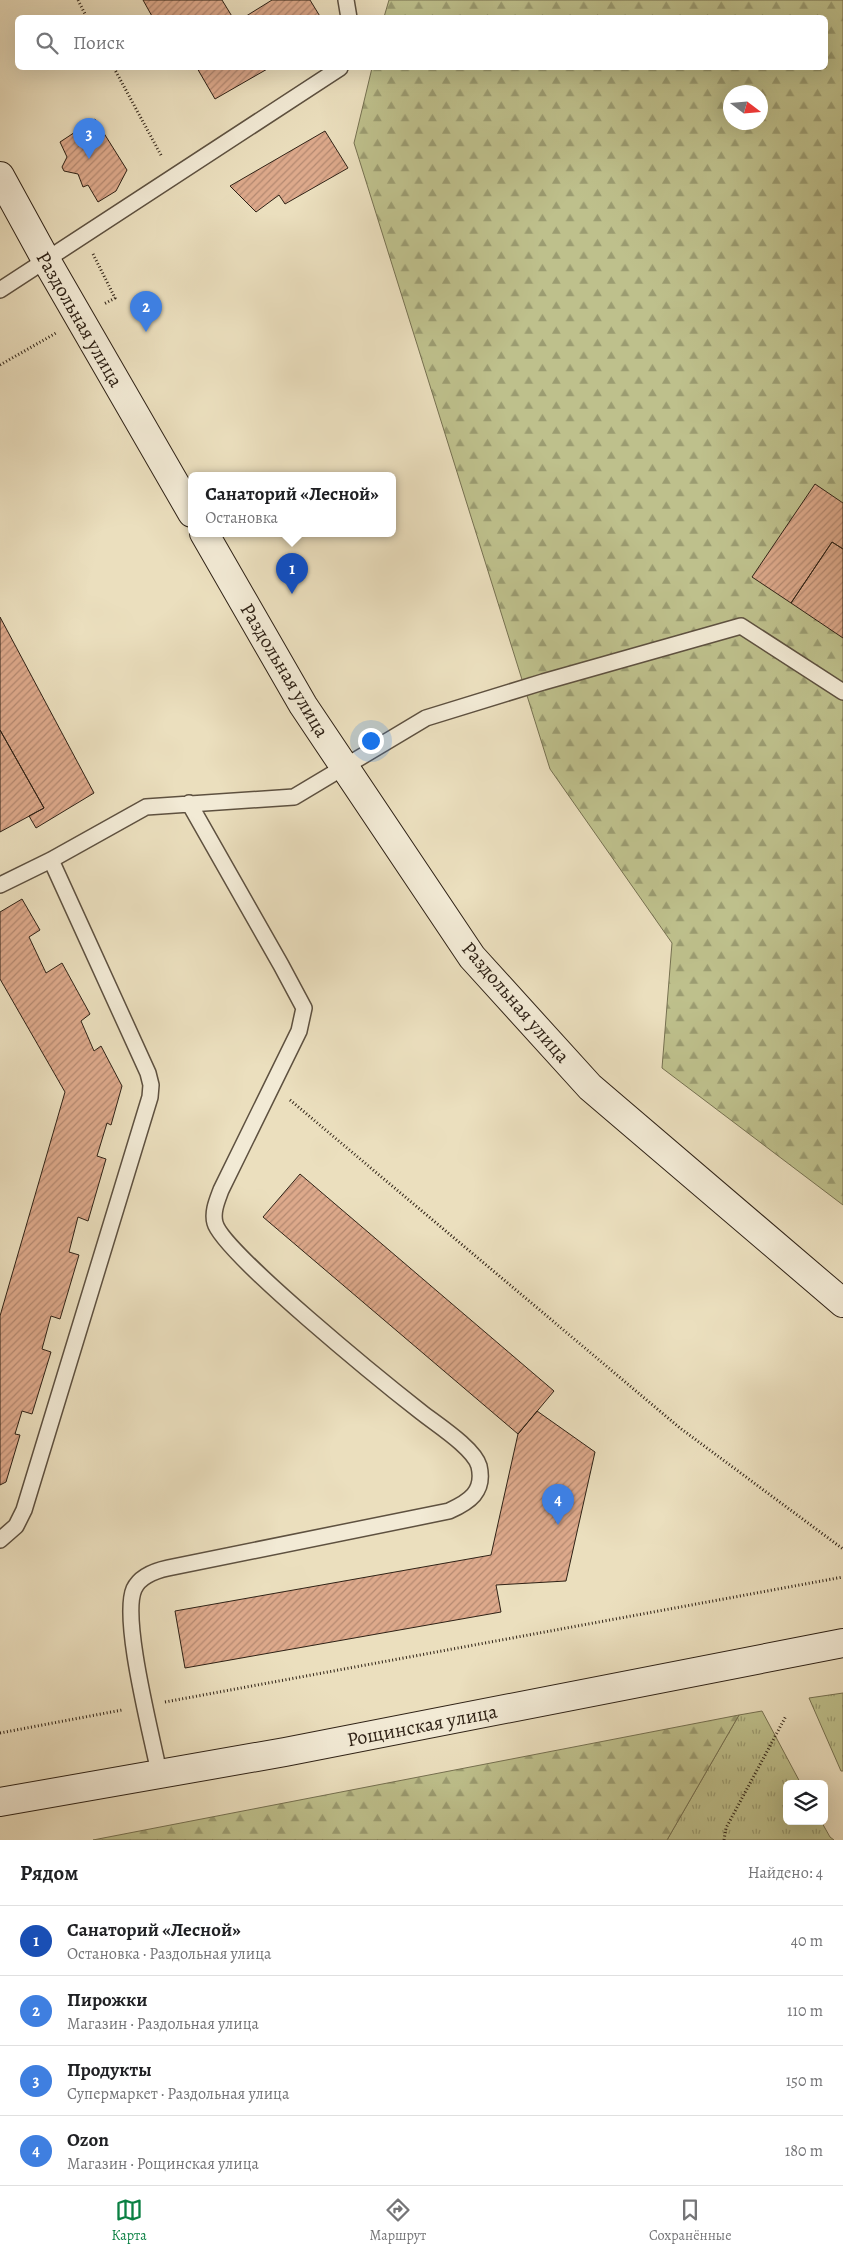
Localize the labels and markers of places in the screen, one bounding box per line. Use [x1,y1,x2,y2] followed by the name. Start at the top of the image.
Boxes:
[73,118,105,159] pin: 3
[130,291,162,332] pin: 2
[276,553,308,594] pin: 1
[542,1484,574,1525] pin: 4

